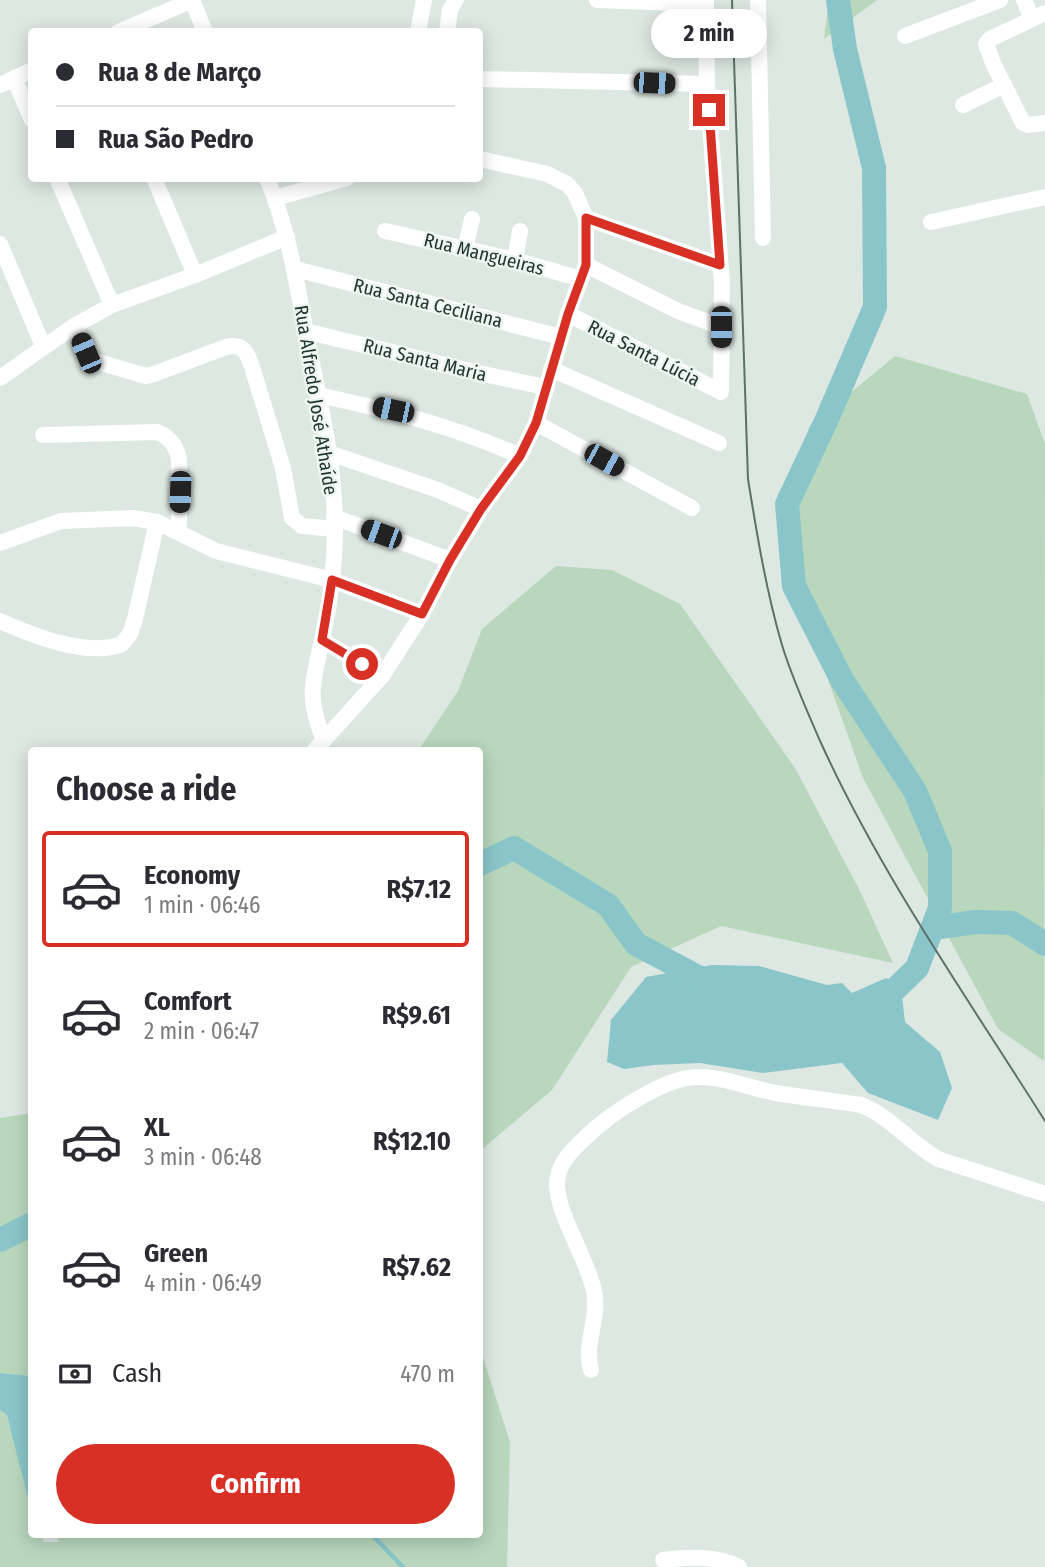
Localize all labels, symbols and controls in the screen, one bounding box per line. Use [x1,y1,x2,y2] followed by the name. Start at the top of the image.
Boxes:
[651,8,767,57] callout: 2 min
[684,19,735,47] text: 2 min
[98,57,261,88] text: Rua 8 de Março
[633,72,676,94] car
[693,94,725,126] route end
[98,124,254,155] text: Rua São Pedro
[421,228,547,280] street label: Rua Mangueiras
[351,273,505,333] street label: Rua Santa Ceciliana
[290,303,342,497] street label: Rua Alfredo José Athaíde
[711,306,732,348] car
[584,315,704,391] street label: Rua Santa Lúcia
[69,330,104,376] car
[361,334,489,386] street label: Rua Santa Maria
[371,395,416,425] car
[581,441,628,479] car
[169,471,192,513] car
[358,517,405,551] car
[346,648,378,680] route start
[56,770,237,808] text: Choose a ride
[60,858,123,921] icon: car
[144,860,240,891] text: Economy
[387,874,451,905] text: R$7.12
[144,891,260,919] text: 1 min · 06:46
[60,984,123,1047] icon: car
[144,986,232,1017] text: Comfort
[382,1000,451,1031] text: R$9.61
[144,1017,259,1045] text: 2 min · 06:47
[60,1110,123,1173] icon: car
[144,1112,170,1143] text: XL
[373,1126,451,1157] text: R$12.10
[144,1143,262,1171] text: 3 min · 06:48
[60,1236,123,1299] icon: car
[144,1238,208,1269] text: Green
[382,1252,451,1283] text: R$7.62
[144,1269,262,1297] text: 4 min · 06:49
[56,1355,94,1393] icon: cash
[112,1358,162,1389] text: Cash
[400,1360,455,1388] text: 470 m
[56,1444,455,1524] button: Confirm

